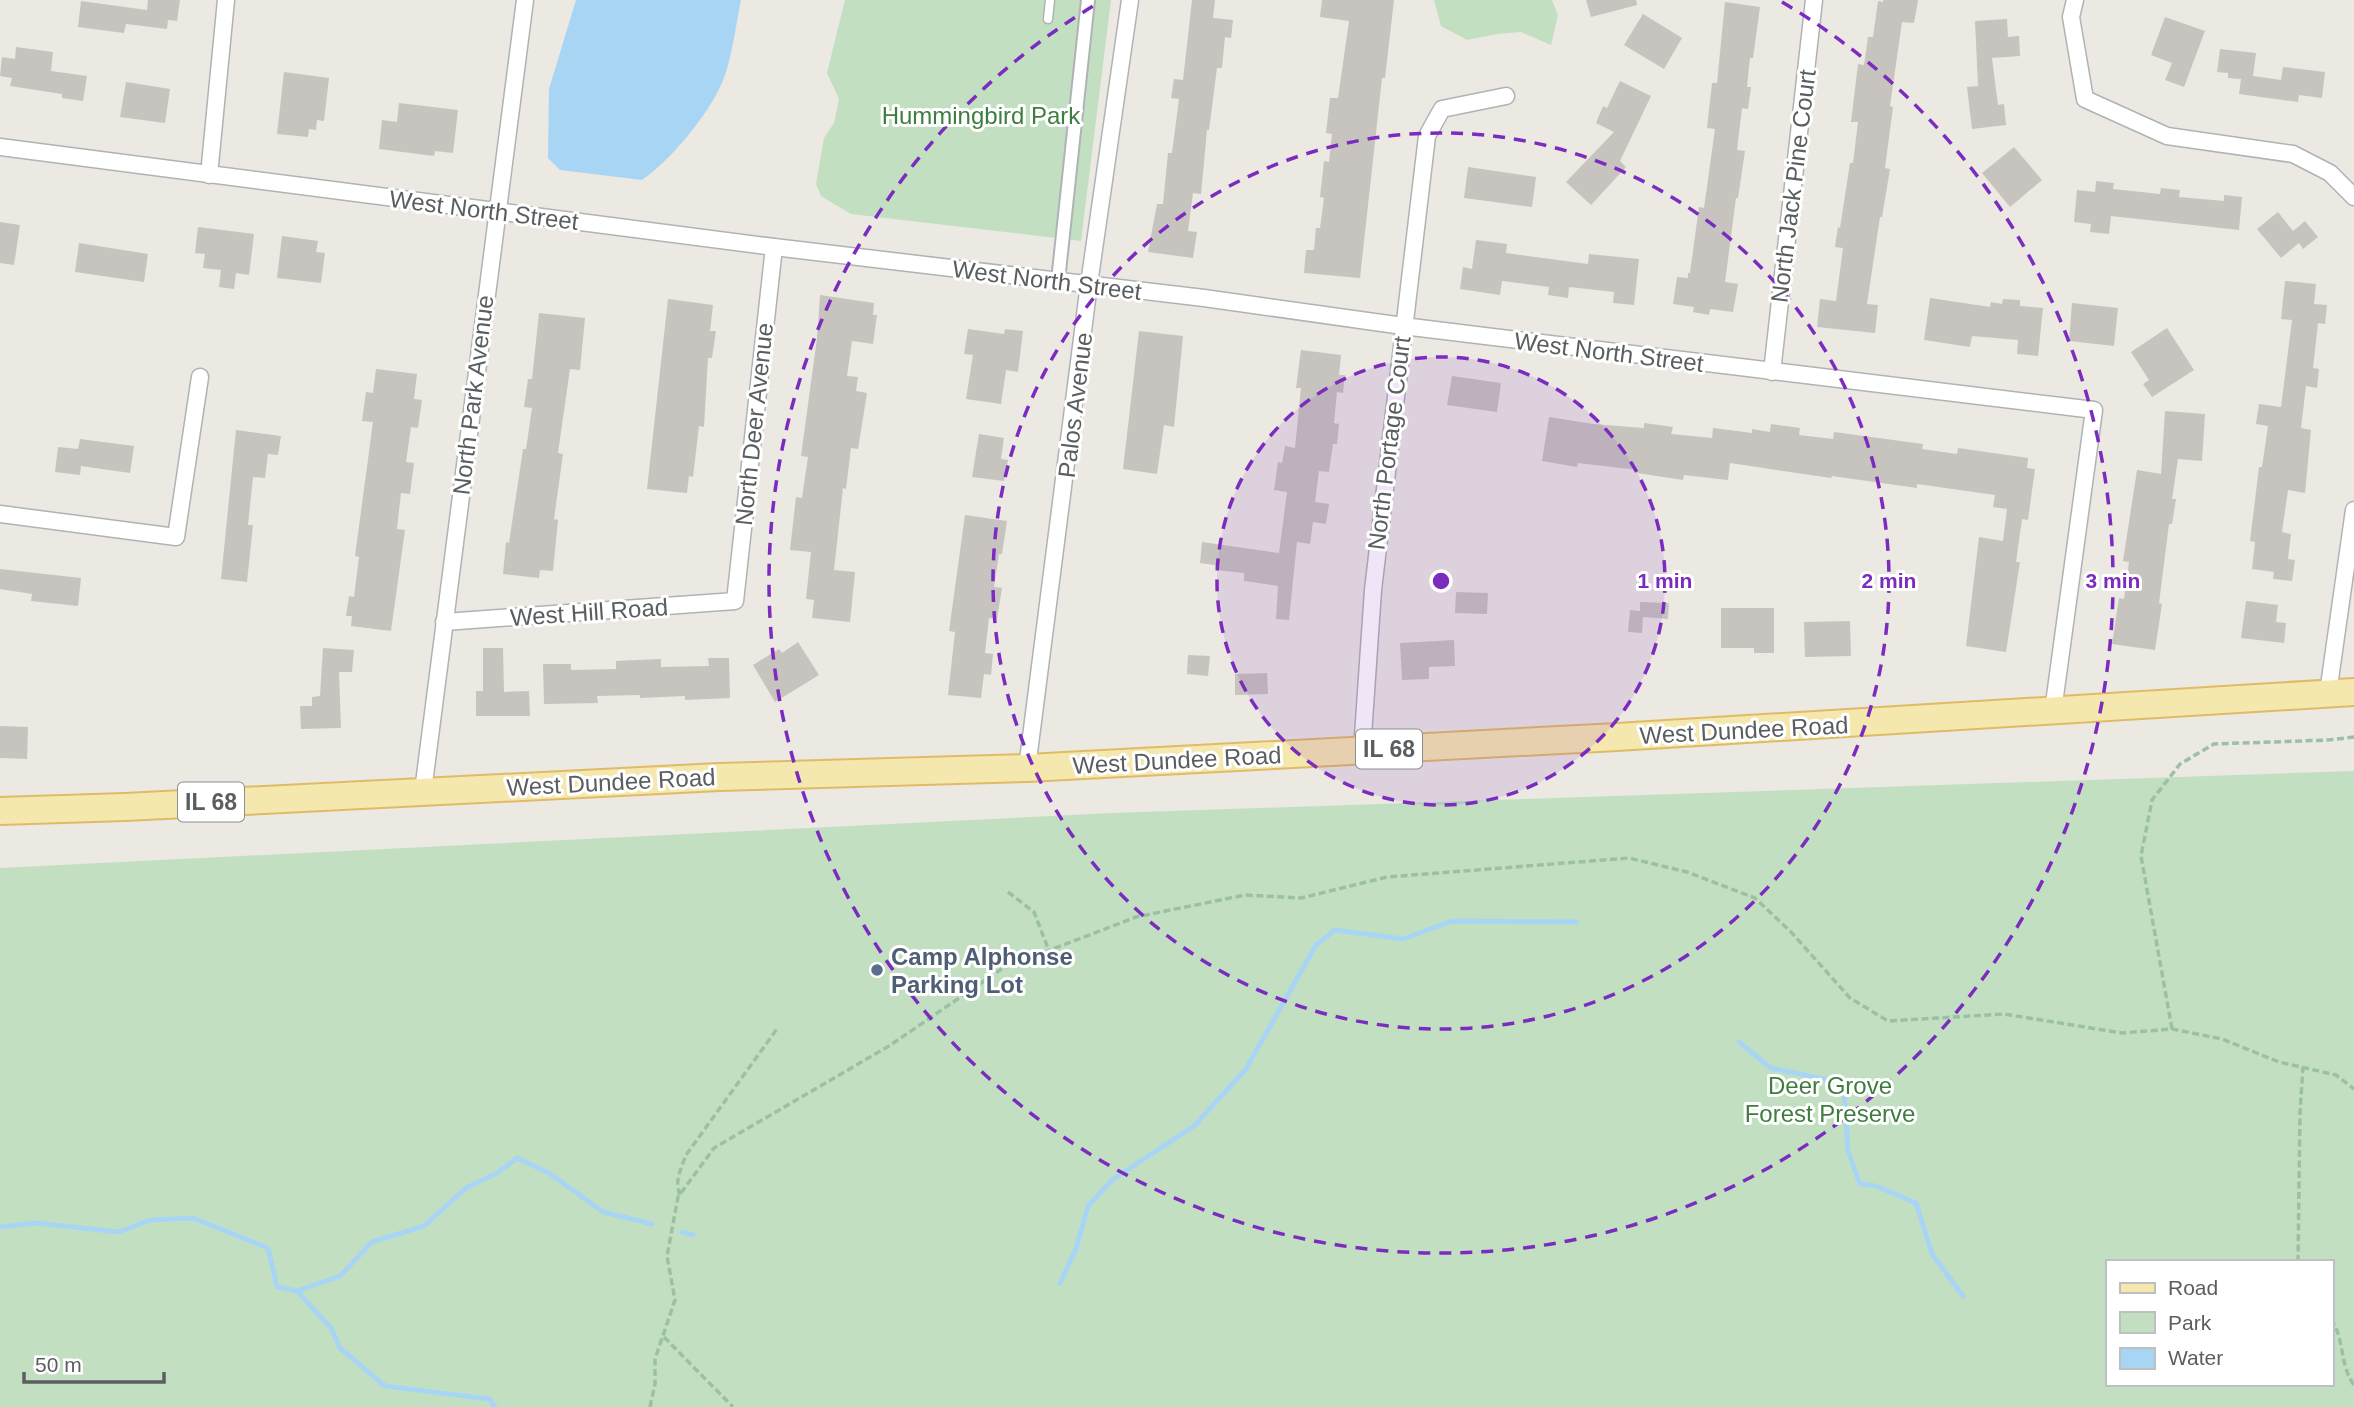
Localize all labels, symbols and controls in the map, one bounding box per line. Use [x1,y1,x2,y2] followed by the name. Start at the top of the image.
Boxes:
[1765,68,1821,304] street label: North Jack Pine Court
[882,102,1081,129] park label: Hummingbird Park
[388,185,580,235] street label: West North Street
[951,255,1143,305] street label: West North Street
[447,294,499,496] street label: North Park Avenue
[730,321,778,527] street label: North Deer Avenue
[1513,327,1705,377] street label: West North Street
[1053,331,1097,479] street label: Palos Avenue
[1363,334,1416,551] street label: North Portage Court
[1429,569,1453,593] centre of rings
[1638,569,1692,592] text: 1 min
[1862,569,1916,592] text: 2 min
[2086,569,2140,592] text: 3 min
[509,593,669,631] street label: West Hill Road
[1639,711,1849,749] street label: West Dundee Road
[1356,730,1422,768] road number: IL 68
[1072,741,1282,779] street label: West Dundee Road
[506,763,716,801] street label: West Dundee Road
[178,782,244,822] road number: IL 68
[891,943,1073,998] place label: Camp Alphonse Parking Lot
[869,962,885,978] marker: Camp Alphonse Parking Lot
[1745,1072,1915,1127] park label: Deer Grove Forest Preserve
[2106,1260,2333,1386] legend
[2168,1276,2218,1299] text: Road
[2168,1311,2212,1334] text: Park
[24,1340,164,1384] scale bar
[2168,1346,2223,1369] text: Water
[35,1353,82,1376] text: 50 m

